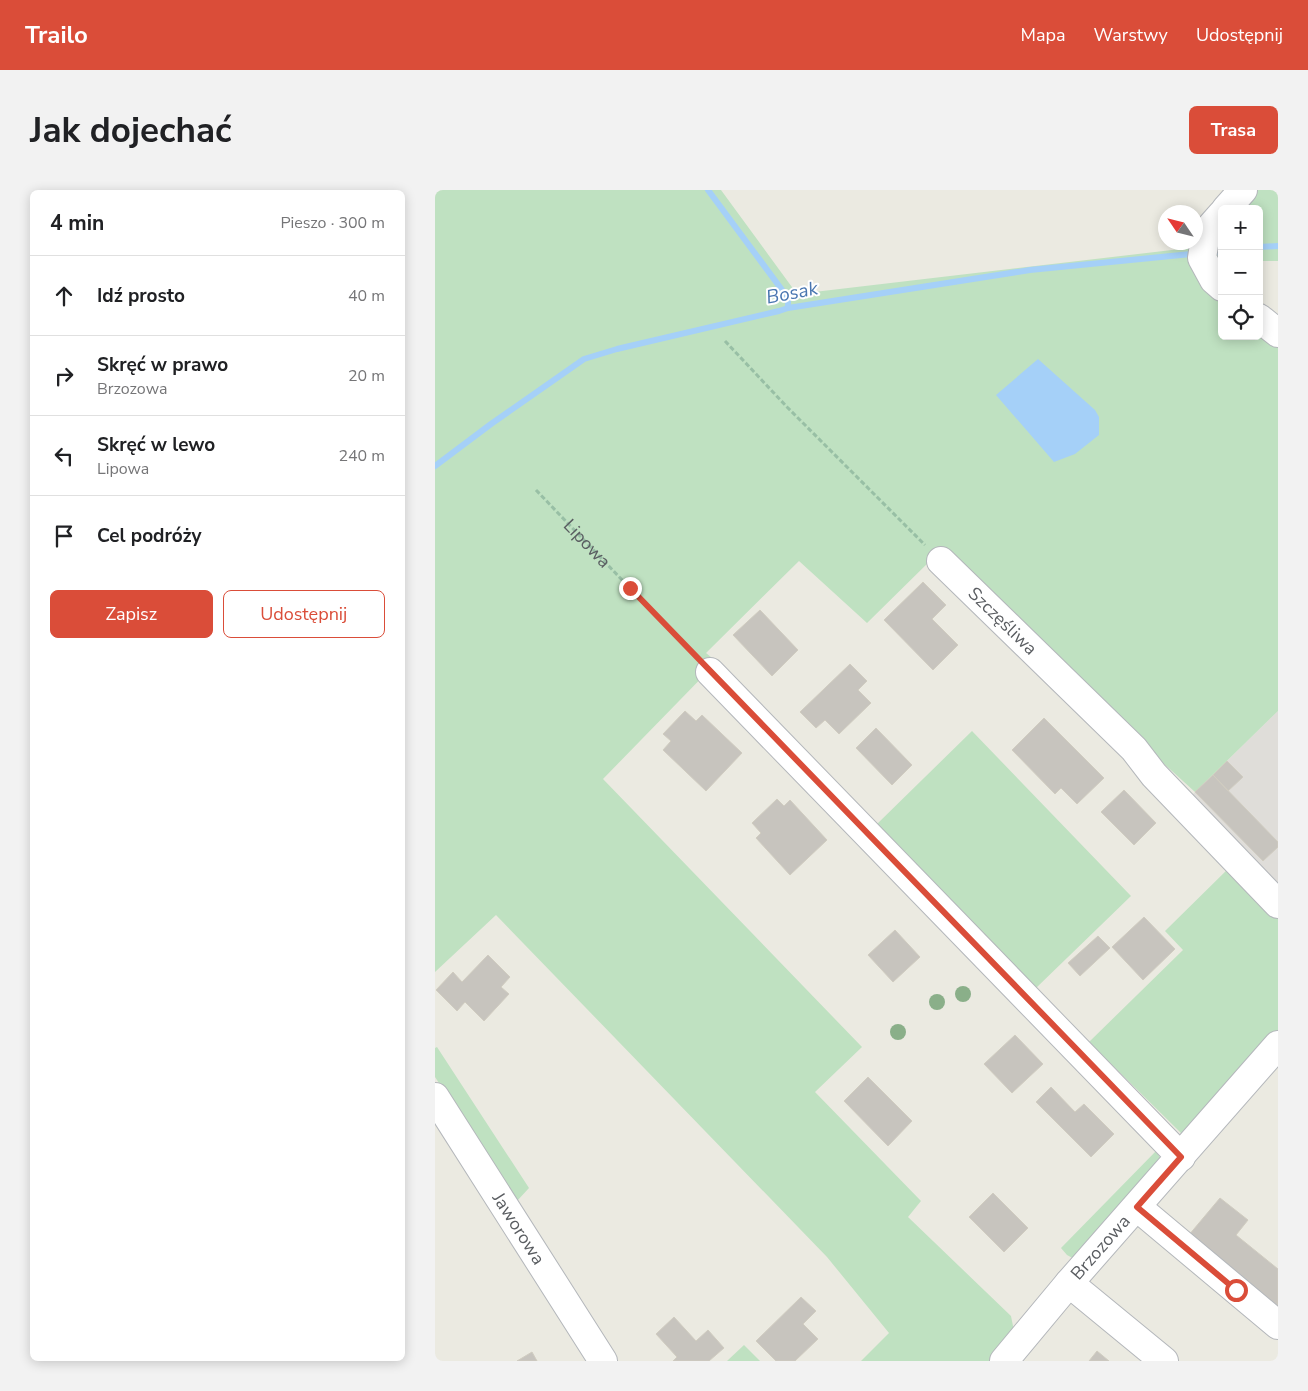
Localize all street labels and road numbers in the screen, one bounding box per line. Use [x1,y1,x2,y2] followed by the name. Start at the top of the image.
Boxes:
[558,514,616,573] street label: Lipowa
[963,582,1043,660] street label: Szczęśliwa
[486,1187,551,1269] street label: Jaworowa
[1065,1210,1135,1285] street label: Brzozowa

